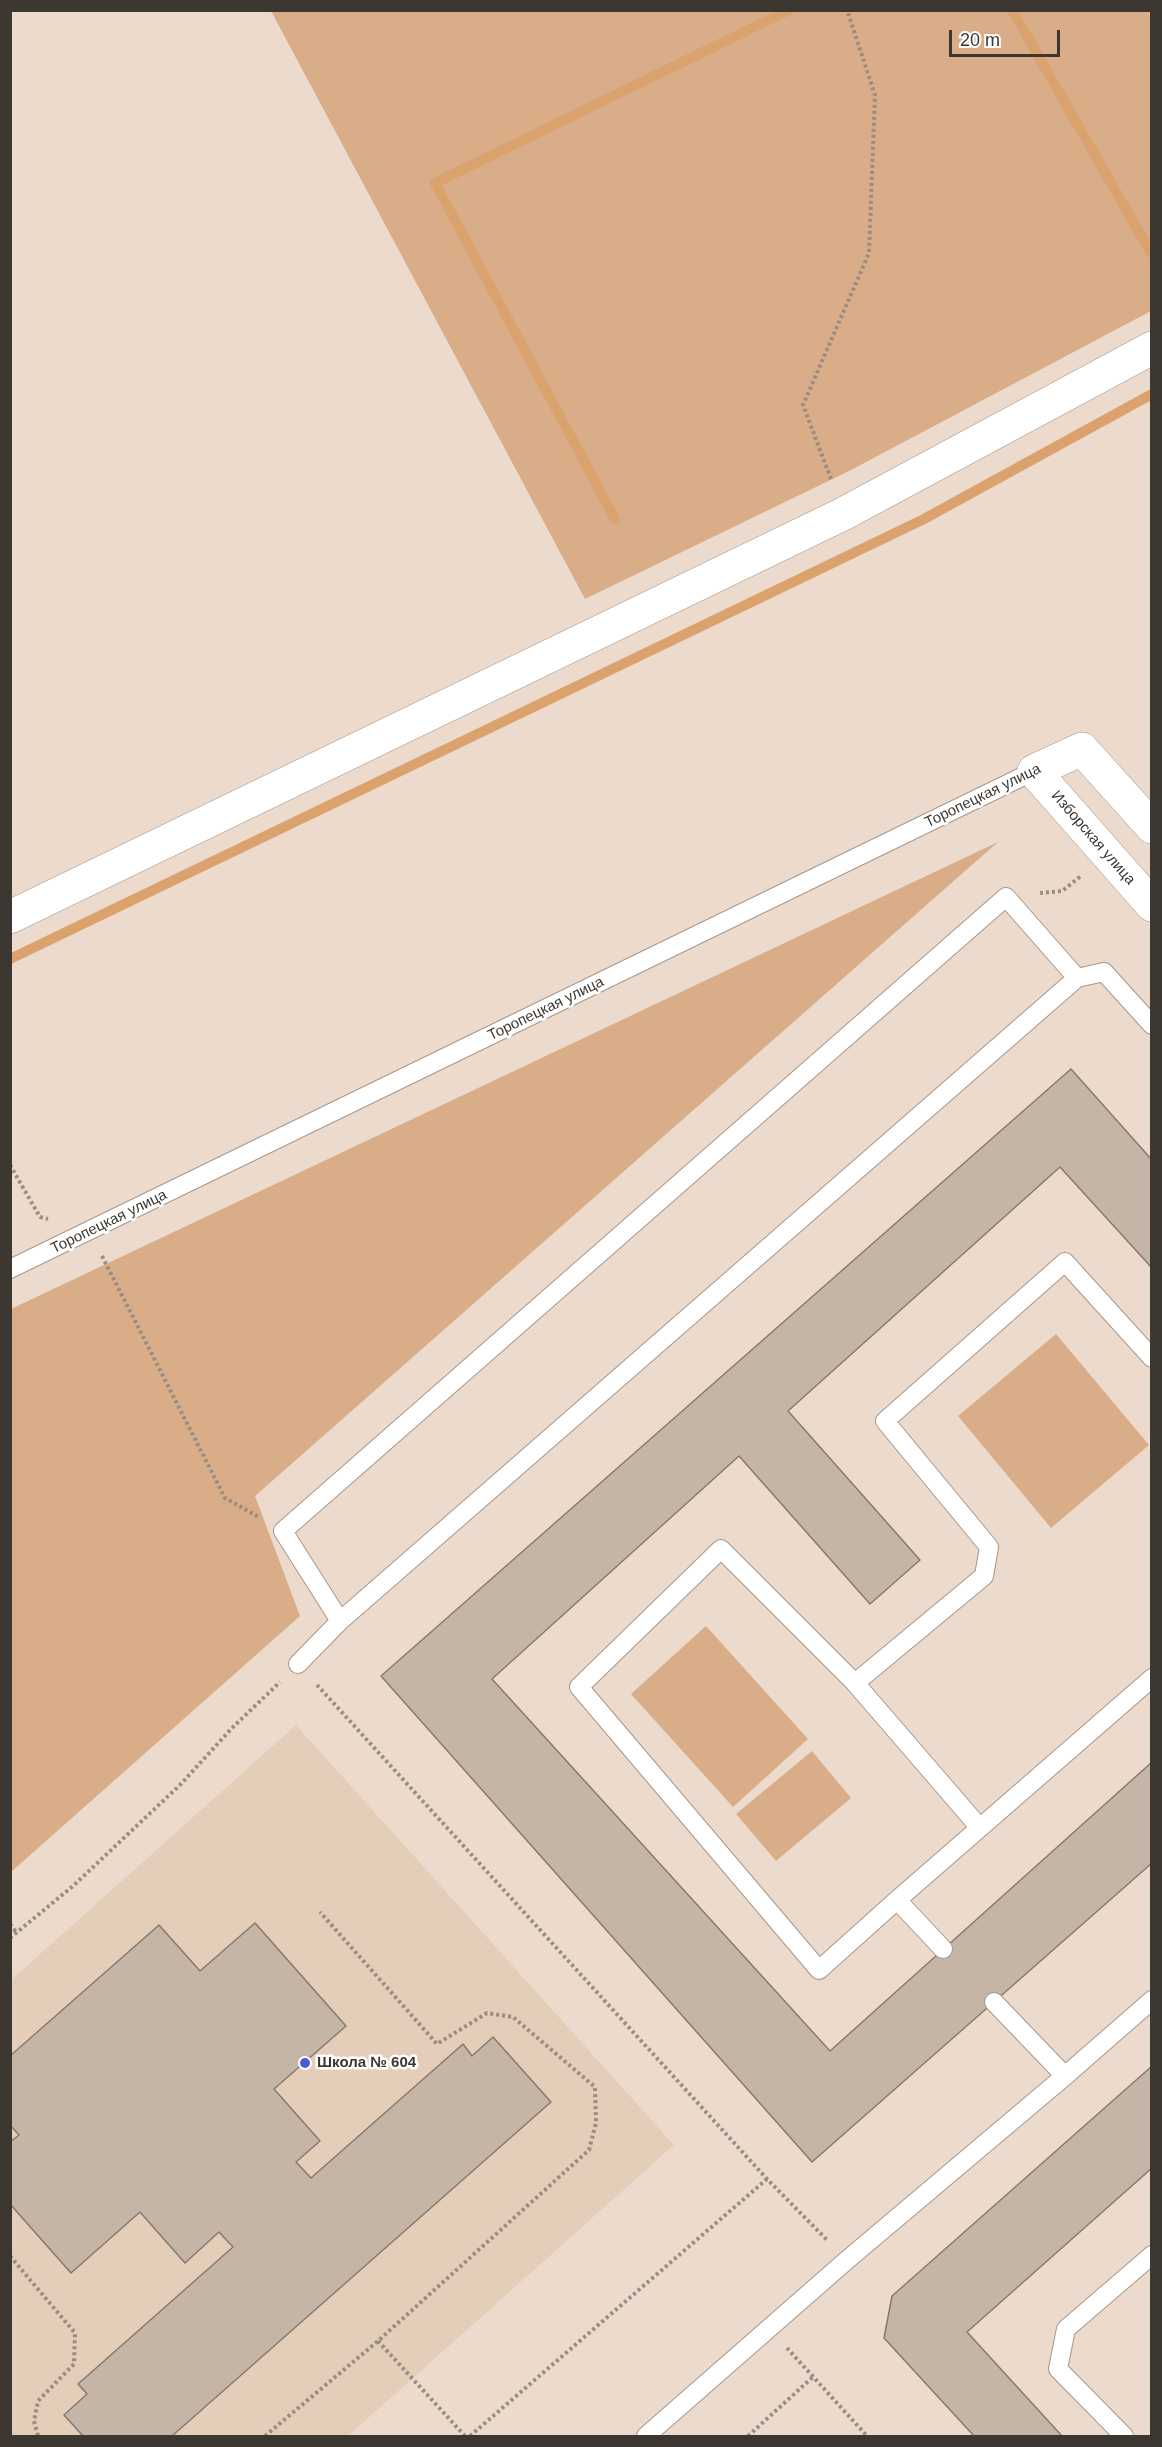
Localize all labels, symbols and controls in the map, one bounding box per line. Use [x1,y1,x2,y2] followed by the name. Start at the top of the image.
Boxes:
[952,18,1063,56] scale bar
[960,30,1000,50] text: 20 m
[922,760,1044,832] street label: Торопецкая улица
[1047,787,1139,889] street label: Изборская улица
[485,973,607,1045] street label: Торопецкая улица
[48,1186,170,1258] street label: Торопецкая улица
[317,2054,416,2072] place label: Школа № 604
[298,2056,312,2070] marker: Школа № 604

